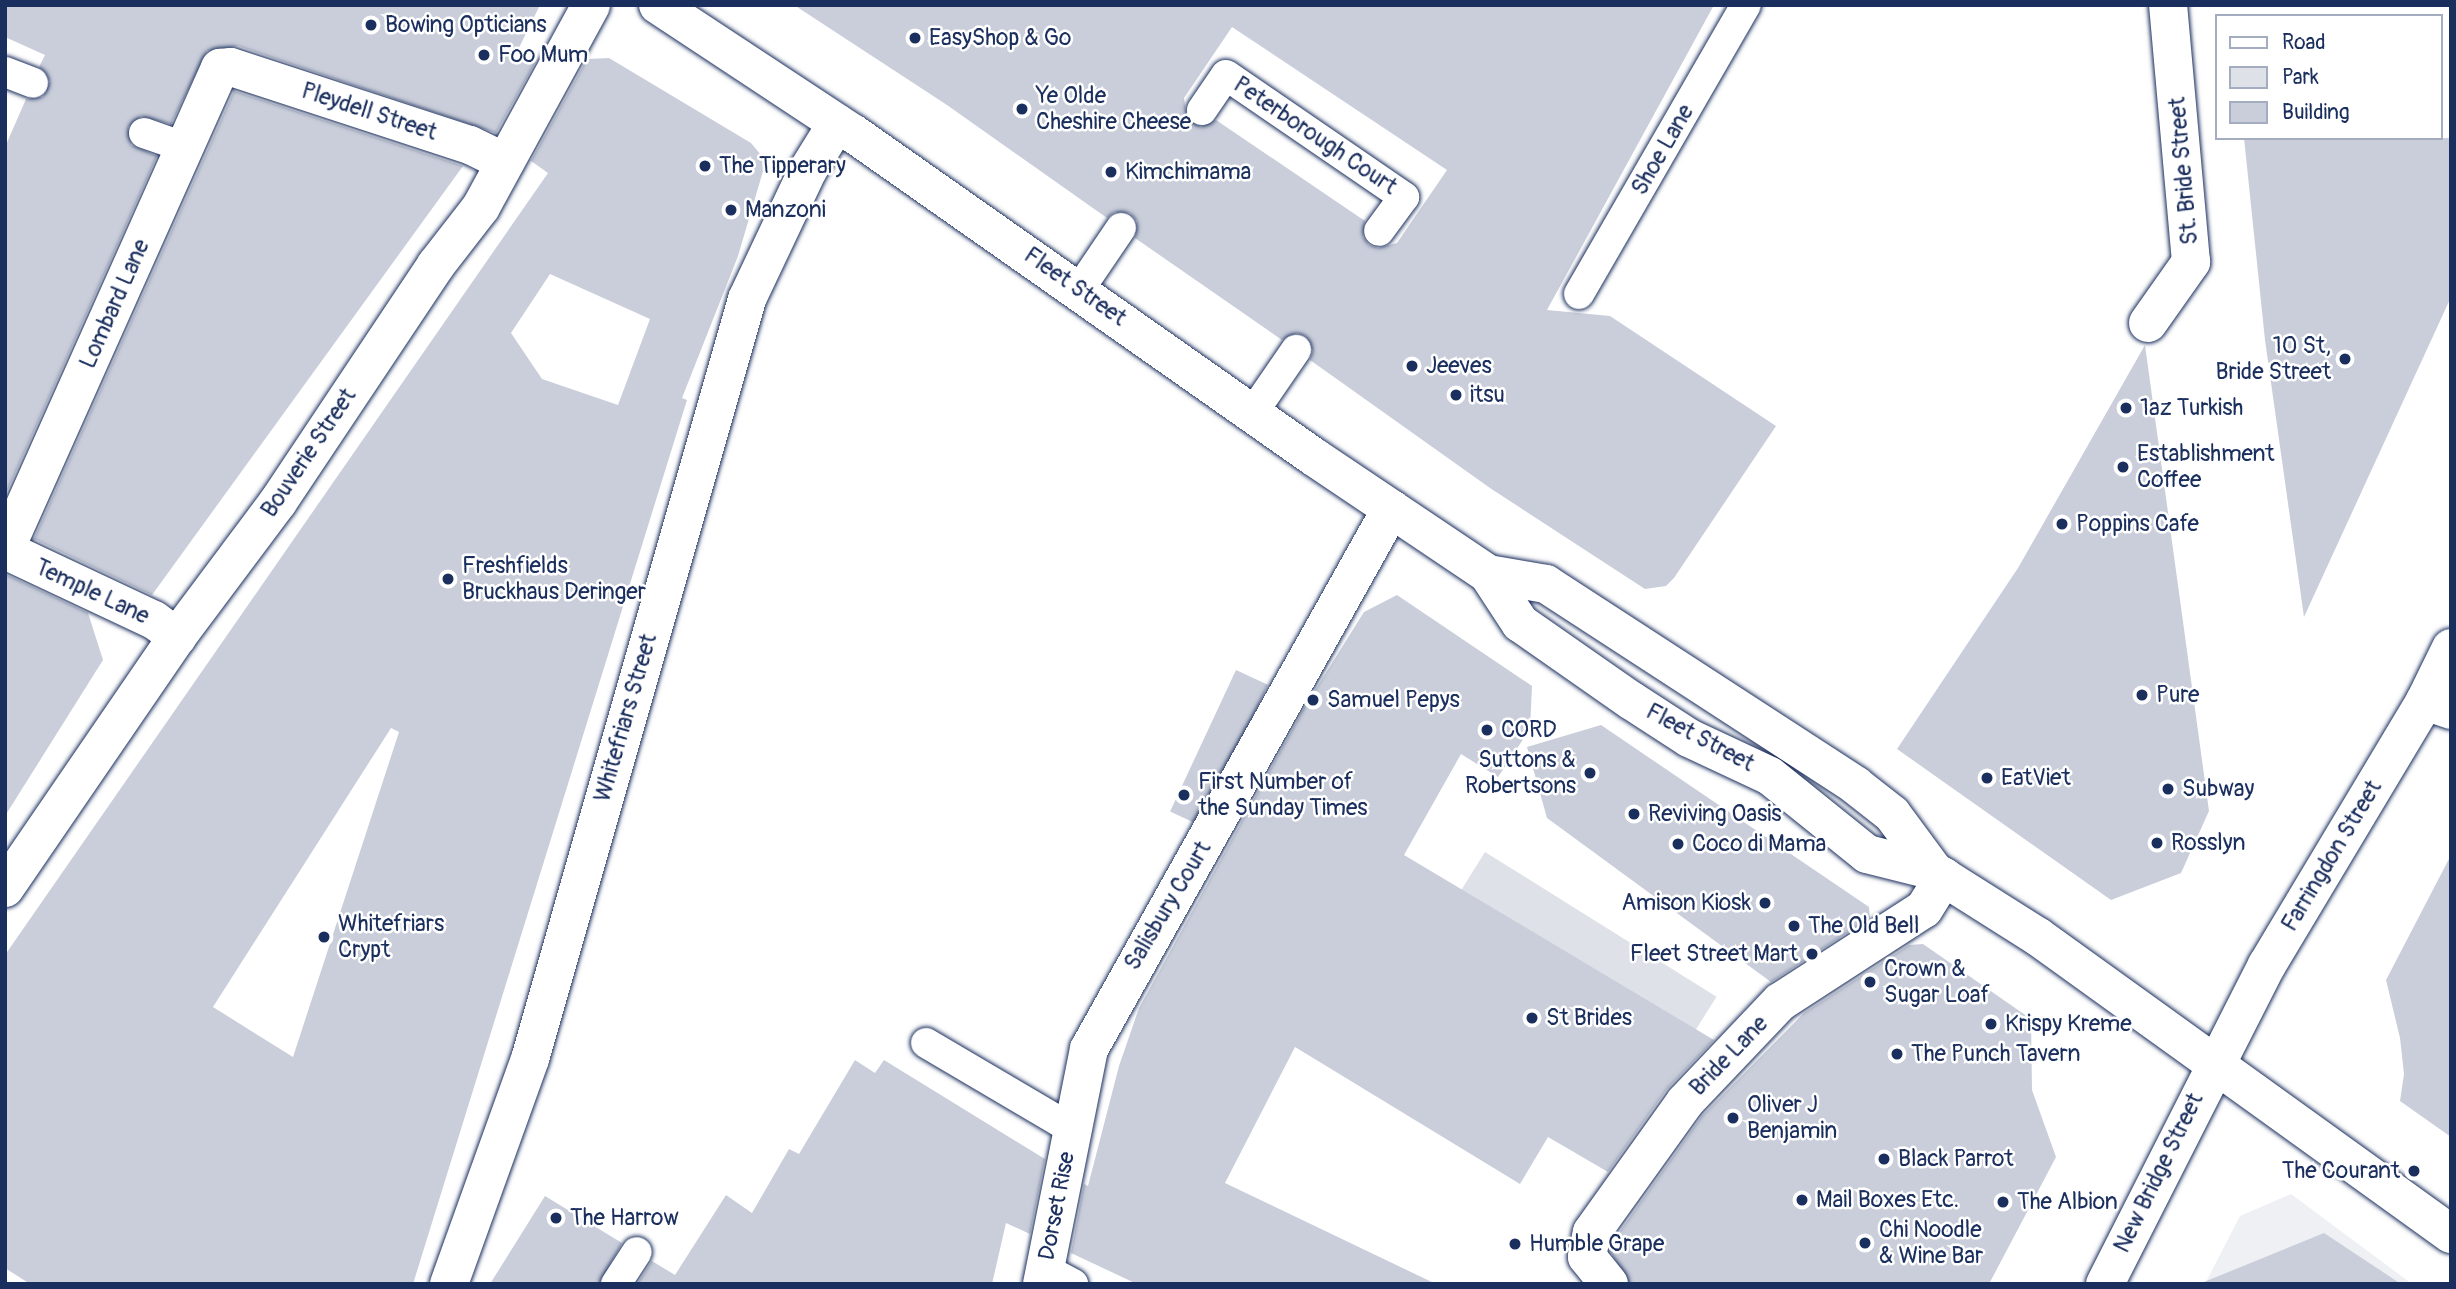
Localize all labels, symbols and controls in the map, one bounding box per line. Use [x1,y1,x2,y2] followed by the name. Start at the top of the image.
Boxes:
[385,11,547,39] place label: Bowing Opticians
[2214,14,2442,140] legend
[363,17,379,33] marker: Bowing Opticians
[929,24,1071,52] place label: EasyShop & Go
[2282,29,2326,56] text: Road
[907,30,923,46] marker: EasyShop & Go
[498,41,588,69] place label: Foo Mum
[476,47,492,63] marker: Foo Mum
[2282,64,2319,91] text: Park
[1228,71,1402,201] street label: Peterborough Court
[298,77,440,147] street label: Pleydell Street
[1036,82,1191,136] place label: Ye Olde Cheshire Cheese
[2164,96,2204,246] street label: St. Bride Street
[2282,99,2349,126] text: Building
[1626,100,1700,200] street label: Shoe Lane
[1014,101,1030,117] marker: Ye Olde Cheshire Cheese
[719,152,846,180] place label: The Tipperary
[697,158,713,174] marker: The Tipperary
[1125,158,1251,186] place label: Kimchimama
[1103,164,1119,180] marker: Kimchimama
[745,196,826,224] place label: Manzoni
[723,202,739,218] marker: Manzoni
[74,235,156,373] street label: Lombard Lane
[1018,242,1132,332] street label: Fleet Street
[2215,332,2331,386] place label: 10 St, Bride Street
[2337,351,2353,367] marker: 10 St, Bride Street
[1426,352,1492,380] place label: Jeeves
[1404,358,1420,374] marker: Jeeves
[1470,381,1505,409] place label: itsu
[256,383,362,523] street label: Bouverie Street
[1448,387,1464,403] marker: itsu
[2140,394,2243,422] place label: 1az Turkish
[2118,400,2134,416] marker: 1az Turkish
[2137,440,2274,494] place label: Establishment Coffee
[2115,459,2131,475] marker: Establishment Coffee
[2076,510,2199,538] place label: Poppins Cafe
[2054,516,2070,532] marker: Poppins Cafe
[462,552,646,606] place label: Freshfields Bruckhaus Deringer
[30,554,154,630] street label: Temple Lane
[440,571,456,587] marker: Freshfields Bruckhaus Deringer
[589,631,663,805] street label: Whitefriars Street
[2156,681,2199,709] place label: Pure
[1327,686,1460,714] place label: Samuel Pepys
[2134,687,2150,703] marker: Pure
[1305,692,1321,708] marker: Samuel Pepys
[1641,698,1759,778] street label: Fleet Street
[1501,716,1557,744] place label: CORD
[1479,722,1495,738] marker: CORD
[1465,746,1576,800] place label: Suttons & Robertsons
[2001,764,2071,792] place label: EatViet
[1582,765,1598,781] marker: Suttons & Robertsons
[1198,768,1368,822] place label: First Number of the Sunday Times
[1979,770,1995,786] marker: EatViet
[2182,775,2254,803] place label: Subway
[2276,775,2388,937] street label: Farringdon Street
[2160,781,2176,797] marker: Subway
[1176,787,1192,803] marker: First Number of the Sunday Times
[1648,800,1782,828] place label: Reviving Oasis
[1626,806,1642,822] marker: Reviving Oasis
[2171,829,2246,857] place label: Rosslyn
[1692,830,1826,858] place label: Coco di Mama
[2149,835,2165,851] marker: Rosslyn
[1670,836,1686,852] marker: Coco di Mama
[1119,837,1217,975] street label: Salisbury Court
[1621,889,1751,917] place label: Amison Kiosk
[1757,895,1773,911] marker: Amison Kiosk
[338,910,444,964] place label: Whitefriars Crypt
[1808,912,1920,940] place label: The Old Bell
[1786,918,1802,934] marker: The Old Bell
[316,929,332,945] marker: Whitefriars Crypt
[1630,940,1798,968] place label: Fleet Street Mart
[1804,946,1820,962] marker: Fleet Street Mart
[1884,955,1990,1009] place label: Crown & Sugar Loaf
[1862,974,1878,990] marker: Crown & Sugar Loaf
[1546,1004,1632,1032] place label: St Brides
[1524,1010,1540,1026] marker: St Brides
[1684,1010,1774,1102] street label: Bride Lane
[2005,1010,2132,1038] place label: Krispy Kreme
[1983,1016,1999,1032] marker: Krispy Kreme
[1911,1040,2081,1068] place label: The Punch Tavern
[1889,1046,1905,1062] marker: The Punch Tavern
[2108,1089,2210,1257] street label: New Bridge Street
[1747,1091,1837,1145] place label: Oliver J Benjamin
[1725,1110,1741,1126] marker: Oliver J Benjamin
[1898,1145,2014,1173] place label: Black Parrot
[1033,1149,1081,1263] street label: Dorset Rise
[1876,1151,1892,1167] marker: Black Parrot
[2282,1157,2400,1185] place label: The Courant
[2406,1163,2422,1179] marker: The Courant
[1816,1186,1959,1214] place label: Mail Boxes Etc.
[2017,1188,2118,1216] place label: The Albion
[1794,1192,1810,1208] marker: Mail Boxes Etc.
[1995,1194,2011,1210] marker: The Albion
[570,1204,679,1232] place label: The Harrow
[548,1210,564,1226] marker: The Harrow
[1879,1216,1983,1270] place label: Chi Noodle & Wine Bar
[1529,1230,1664,1258] place label: Humble Grape
[1857,1235,1873,1251] marker: Chi Noodle & Wine Bar
[1507,1236,1523,1252] marker: Humble Grape

